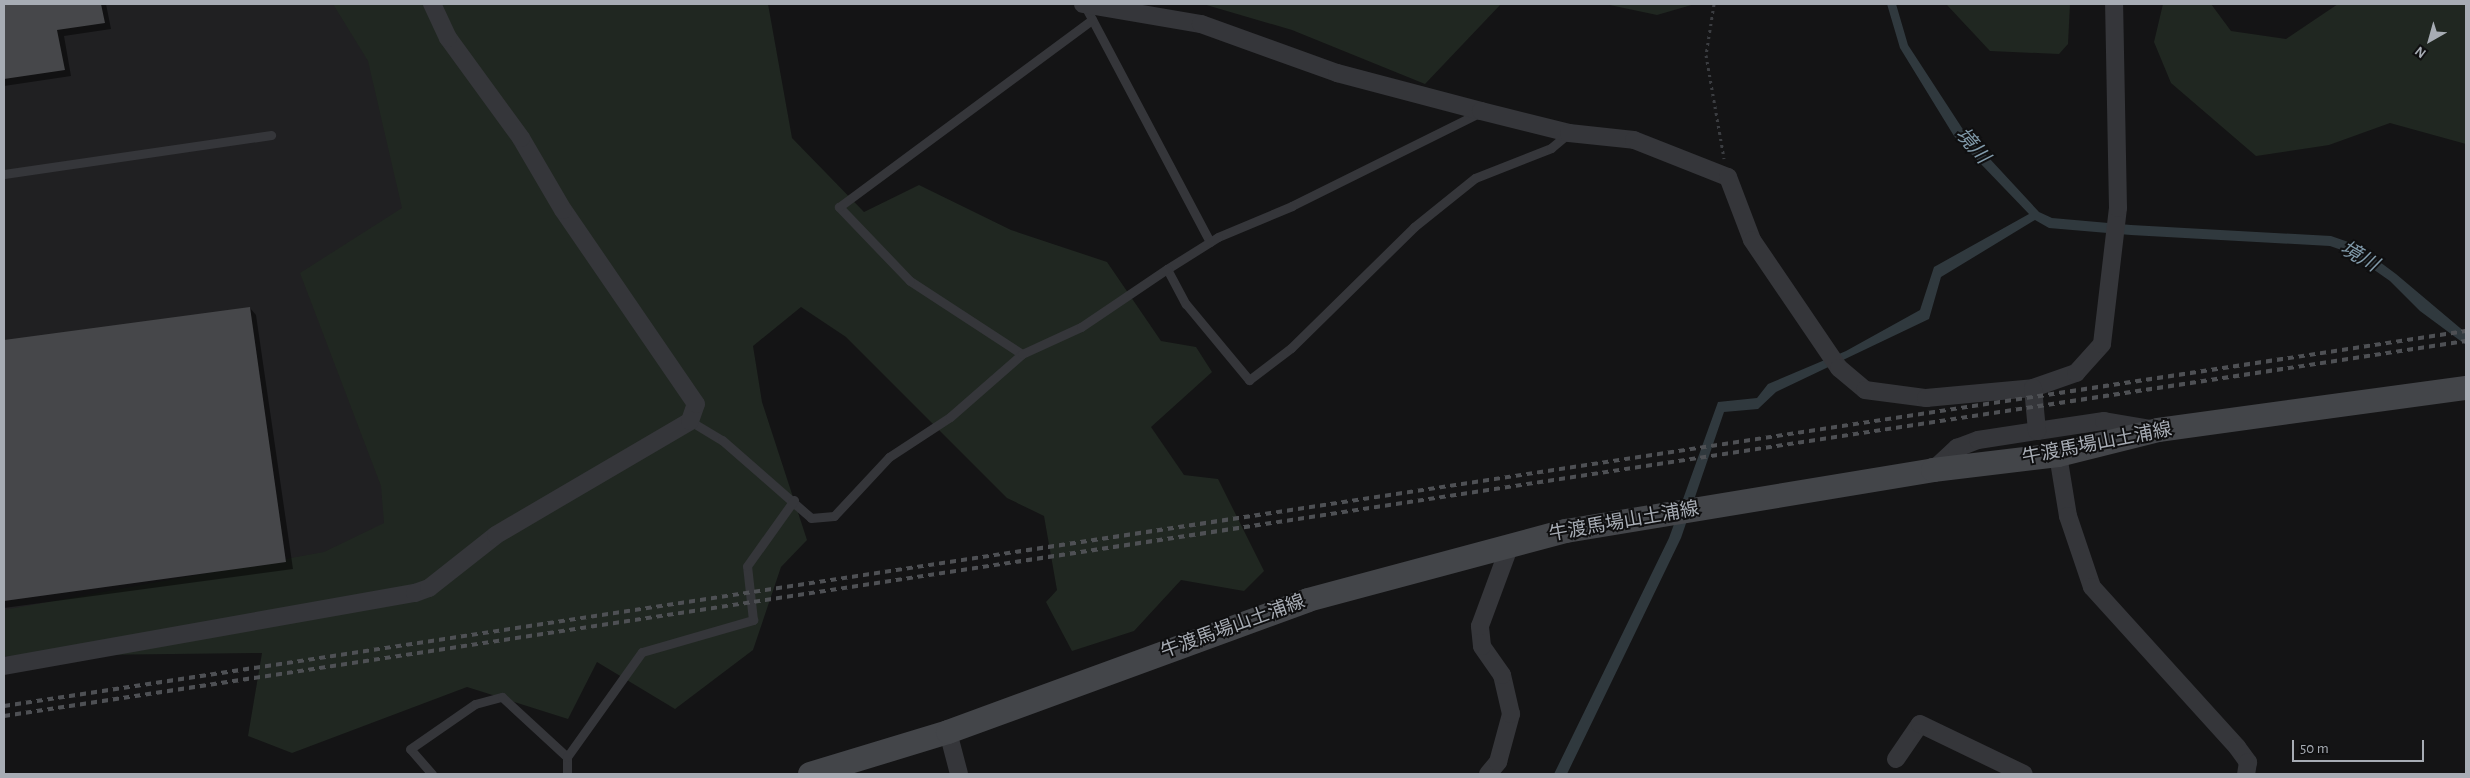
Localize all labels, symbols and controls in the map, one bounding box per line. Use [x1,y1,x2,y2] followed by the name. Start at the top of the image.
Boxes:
[2405,15,2455,65] north arrow
[2413,43,2429,60] text: N
[1950,123,1994,169] water label: 境川
[2336,237,2382,277] water label: 境川
[2020,418,2174,470] street label: 牛渡馬場山土浦線
[1547,498,1701,546] street label: 牛渡馬場山土浦線
[1158,590,1308,664] street label: 牛渡馬場山土浦線
[2295,730,2428,762] scale bar
[2300,741,2329,756] text: 50 m

